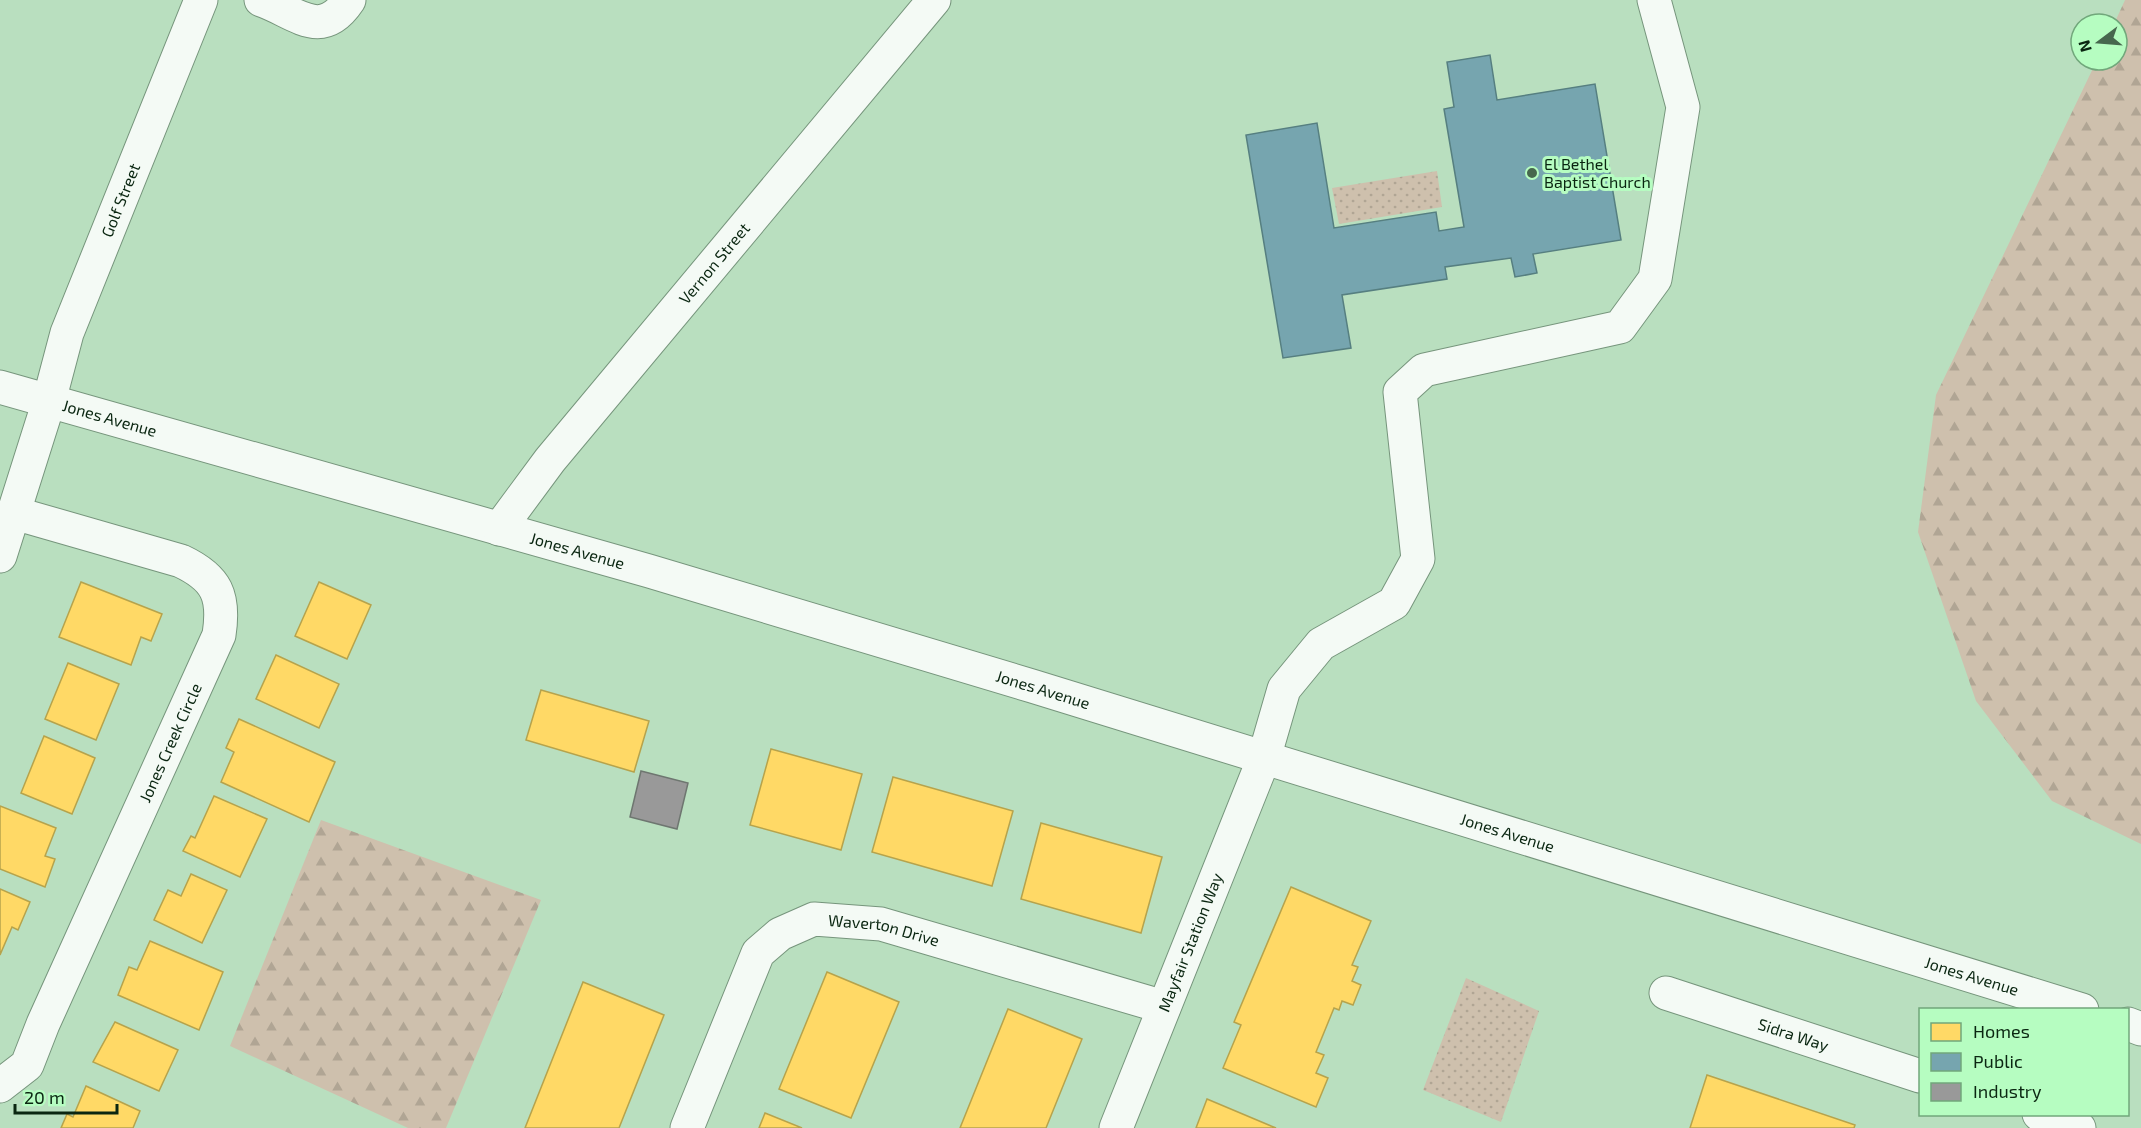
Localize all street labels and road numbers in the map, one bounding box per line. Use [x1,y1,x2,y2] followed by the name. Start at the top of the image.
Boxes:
[97,160,143,240] street label: Golf Street
[674,219,753,307] street label: Vernon Street
[60,395,159,440] street label: Jones Avenue
[528,528,627,573] street label: Jones Avenue
[994,666,1093,712] street label: Jones Avenue
[135,680,205,805] street label: Jones Creek Circle
[1458,809,1557,856] street label: Jones Avenue
[1154,870,1226,1014] street label: Mayfair Station Way
[828,910,942,950] street label: Waverton Drive
[1923,952,2021,999] street label: Jones Avenue
[1756,1014,1832,1055] street label: Sidra Way

